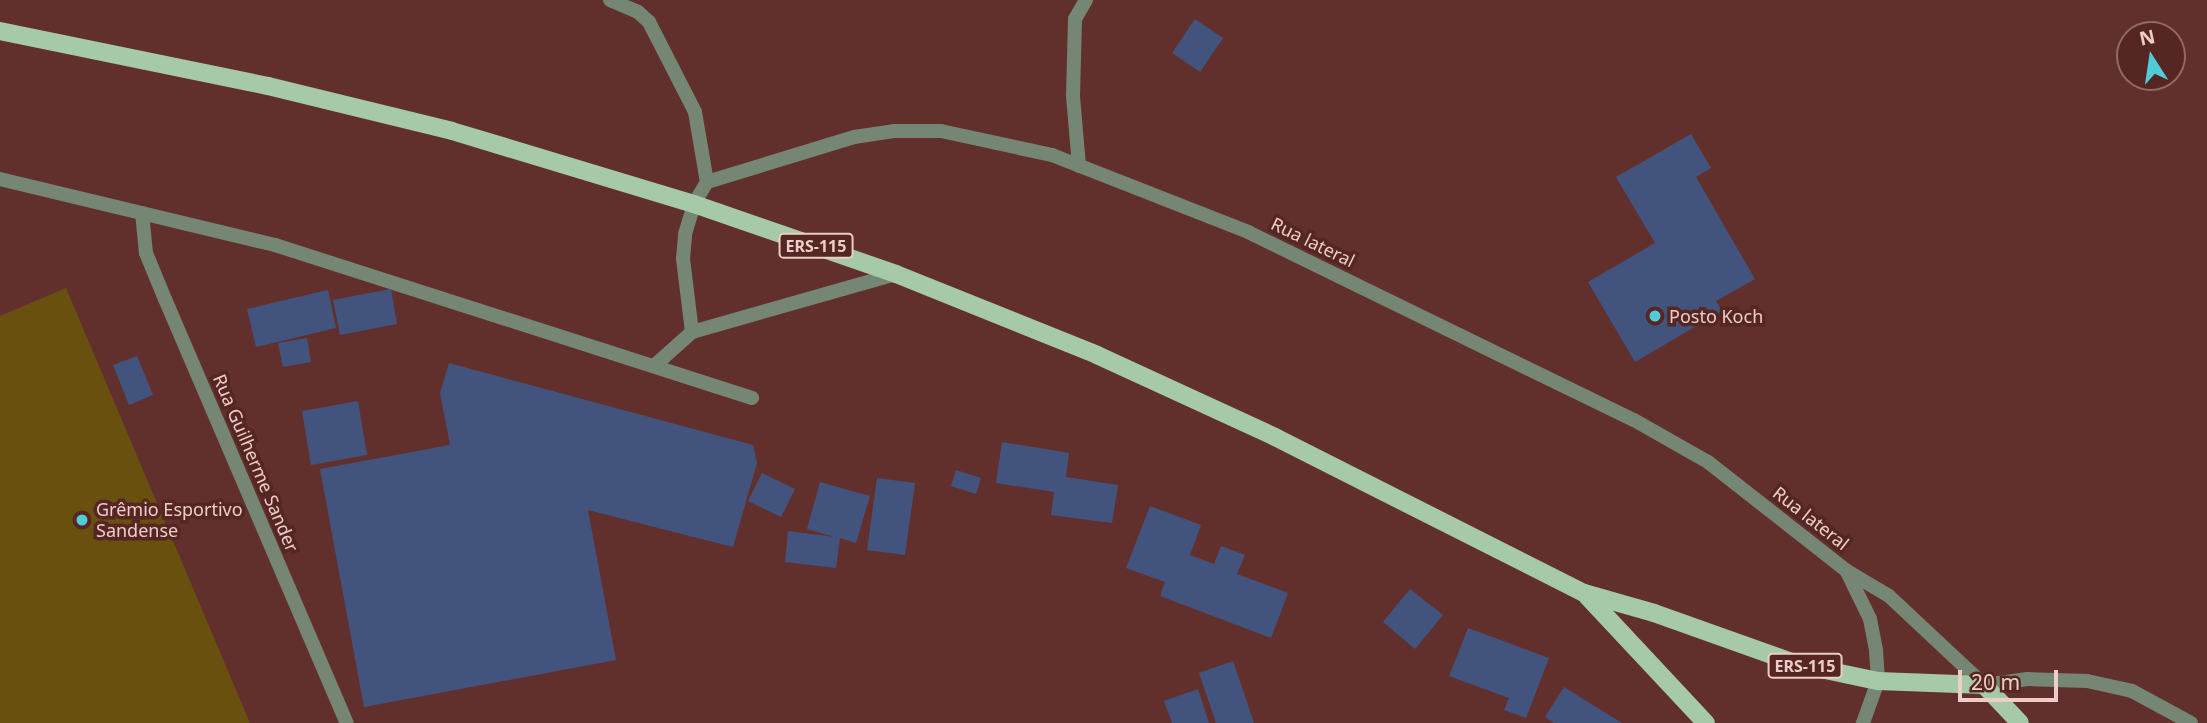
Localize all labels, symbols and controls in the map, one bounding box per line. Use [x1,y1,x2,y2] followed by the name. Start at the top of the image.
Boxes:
[2116,21,2186,91] north arrow
[2137,23,2157,52] text: N
[1268,212,1358,272] street label: Rua lateral
[778,234,854,258] road number: ERS-115
[1669,305,1763,327] place label: Posto Koch
[1647,308,1663,324] marker: Posto Koch
[209,371,303,555] street label: Rua Guilherme Sander
[1769,482,1853,554] street label: Rua lateral
[96,499,243,542] place label: Grêmio Esportivo Sandense
[74,512,90,528] marker: Grêmio Esportivo Sandense
[1766,653,1843,678] road number: ERS-115
[1962,656,2062,700] scale bar
[1971,668,2020,696] text: 20 m

